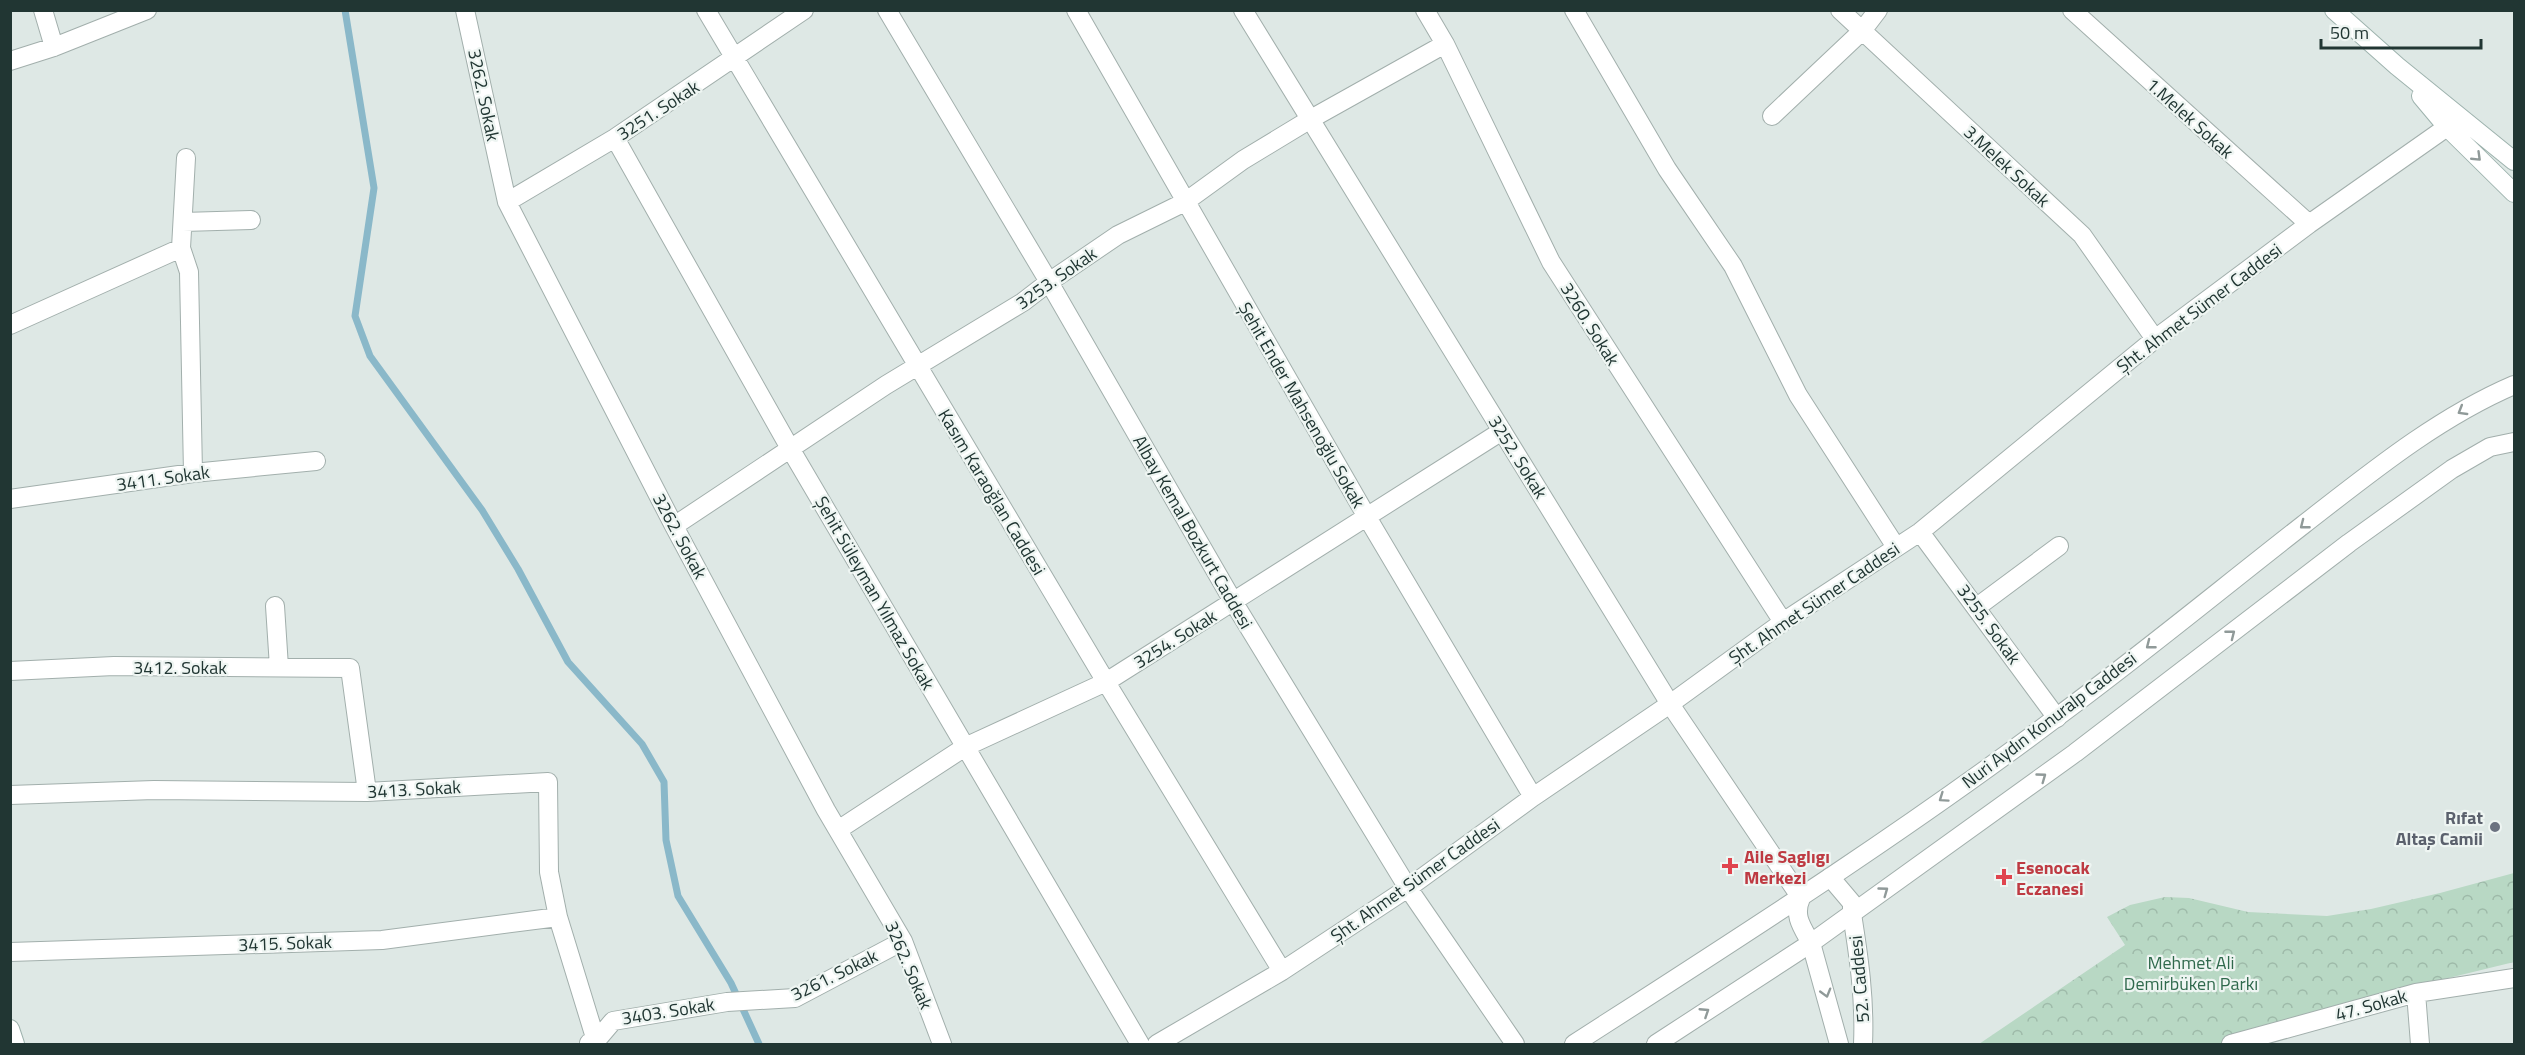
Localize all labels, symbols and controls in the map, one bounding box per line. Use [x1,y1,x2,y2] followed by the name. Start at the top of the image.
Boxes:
[2321,12,2482,50] scale bar
[2330,19,2369,46] text: 50 m
[461,46,507,144] street label: 3262. Sokak
[2140,71,2240,165] street label: 1.Melek Sokak
[611,73,705,147] street label: 3251. Sokak
[1958,119,2056,213] street label: 3.Melek Sokak
[2470,150,2481,161] one-way arrow
[2111,237,2287,379] street label: Şht. Ahmet Sümer Caddesi
[1010,240,1102,316] street label: 3253. Sokak
[1554,277,1626,371] street label: 3260. Sokak
[1232,297,1372,513] street label: Şehit Ender Mahsenoğlu Sokak
[932,404,1052,580] street label: Kasım Karaoğlan Caddesi
[2458,404,2468,415] one-way arrow
[1482,410,1554,504] street label: 3252. Sokak
[1126,430,1260,634] street label: Albay Kemal Bozkurt Caddesi
[115,458,212,498] street label: 3411. Sokak
[646,488,714,584] street label: 3262. Sokak
[808,491,942,695] street label: Şehit Süleyman Yılmaz Sokak
[2300,517,2311,528] one-way arrow
[1723,536,1905,670] street label: Şht. Ahmet Sümer Caddesi
[1951,578,2028,670] street label: 3255. Sokak
[1128,603,1222,675] street label: 3254. Sokak
[2224,630,2235,641] one-way arrow
[2146,637,2157,648] one-way arrow
[1956,645,2142,795] street label: Nuri Aydın Konuralp Caddesi
[133,654,227,681] street label: 3412. Sokak
[367,773,462,805] street label: 3413. Sokak
[2035,773,2046,784] one-way arrow
[1938,791,1949,802] one-way arrow
[2396,804,2483,852] place label: Rıfat Altaş Camii
[1325,811,1505,949] street label: Şht. Ahmet Sümer Caddesi
[2488,820,2502,834] marker: Rıfat Altaş Camii
[1744,843,1830,891] place label: Aile Saglıgı Merkezi
[2016,854,2090,902] place label: Esenocak Eczanesi
[1721,857,1739,875] marker: Aile Saglıgı Merkezi
[1997,870,2011,884] marker: Esenocak Eczanesi
[1877,887,1888,898] one-way arrow
[878,917,940,1014] street label: 3262. Sokak
[238,928,333,958] street label: 3415. Sokak
[1842,934,1876,1024] street label: 52. Caddesi
[786,942,882,1008] street label: 3261. Sokak
[2124,949,2258,997] park label: Mehmet Ali Demirbüken Parkı
[2332,982,2410,1028] street label: 47. Sokak
[1819,988,1831,998] one-way arrow
[620,990,717,1032] street label: 3403. Sokak
[1699,1008,1709,1020] one-way arrow

